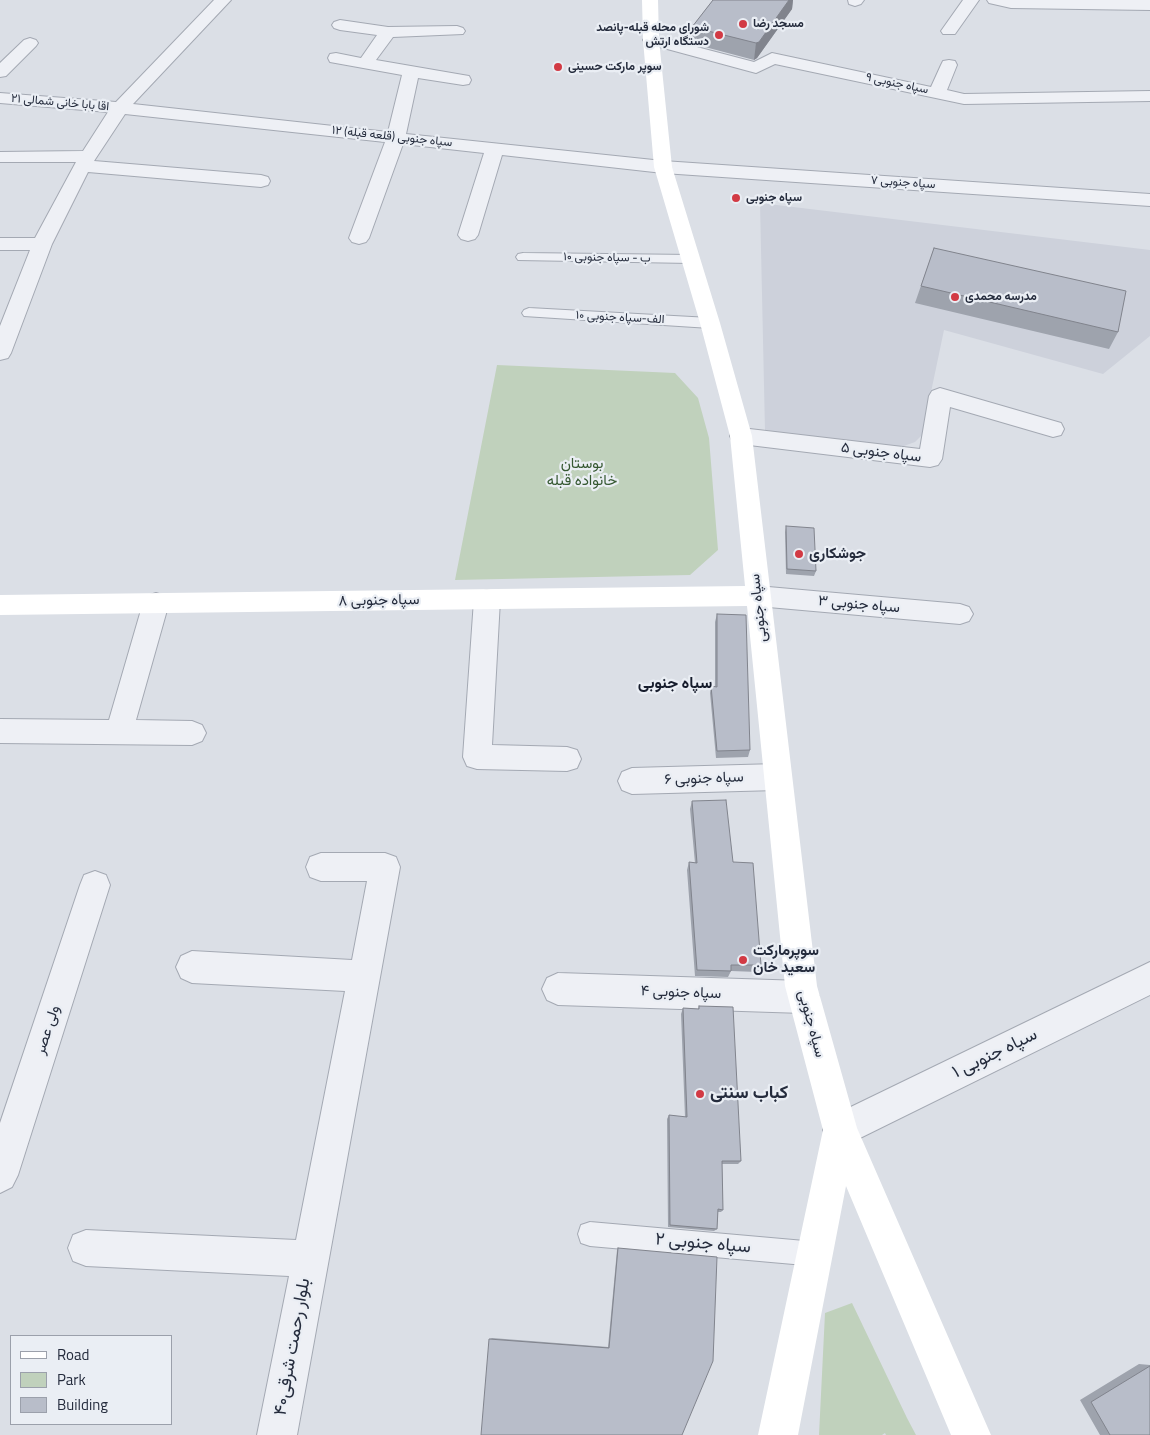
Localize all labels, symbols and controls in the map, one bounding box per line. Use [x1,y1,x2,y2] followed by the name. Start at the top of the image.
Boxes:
[753,17,804,31] place label: مسجد رضا
[737,18,749,30] marker: مسجد رضا
[596,21,709,49] place label: شورای محله قبله-پانصد دستگاه ارتش
[713,29,725,41] marker: شورای محله قبله-پانصد دستگاه ارتش
[568,60,662,74] place label: سوپر مارکت حسینی
[552,61,564,73] marker: سوپر مارکت حسینی
[864,70,930,98] street label: ۹ سپاه جنوبی
[10,92,110,114] street label: ۲۱ اقا بابا خانی شمالی
[331,124,453,150] street label: ۱۲ سپاه جنوبی (قلعه قبله)
[870,174,936,192] street label: ۷ سپاه جنوبی
[746,191,802,205] place label: سپاه جنوبی
[730,192,742,204] marker: سپاه جنوبی
[563,250,651,266] street label: ۱۰ ب - سپاه جنوبی
[965,290,1037,304] place label: مدرسه محمدی
[949,291,961,303] marker: مدرسه محمدی
[575,308,665,328] street label: ۱۰ الف-سپاه جنوبی
[840,439,922,467] street label: ۵ سپاه جنوبی
[547,455,617,490] park label: بوستان خانواده قبله
[809,545,866,563] place label: جوشکاری
[793,548,805,560] marker: جوشکاری
[746,573,772,643] street label: سپاه جنوبی
[338,591,420,611] street label: ۸ سپاه جنوبی
[817,592,901,618] street label: ۳ سپاه جنوبی
[638,674,712,694] district label: سپاه جنوبی
[664,769,744,789] street label: ۶ سپاه جنوبی
[753,942,819,977] place label: سوپرمارکت سعید خان
[737,954,749,966] marker: سوپرمارکت سعید خان
[640,983,722,1003] street label: ۴ سپاه جنوبی
[793,988,829,1060] street label: سپاه جنوبی
[32,1003,64,1057] street label: ولی عصر
[949,1024,1041,1084] street label: ۱ سپاه جنوبی
[710,1083,788,1105] place label: کباب سنتی
[694,1088,706,1100] marker: کباب سنتی
[654,1229,752,1259] street label: ۲ سپاه جنوبی
[270,1277,316,1417] street label: بلوار رحمت شرقی۴۰
[10,1335,172,1425] legend
[57,1343,89,1366] text: Road
[57,1368,86,1391] text: Park
[57,1393,108,1416] text: Building

